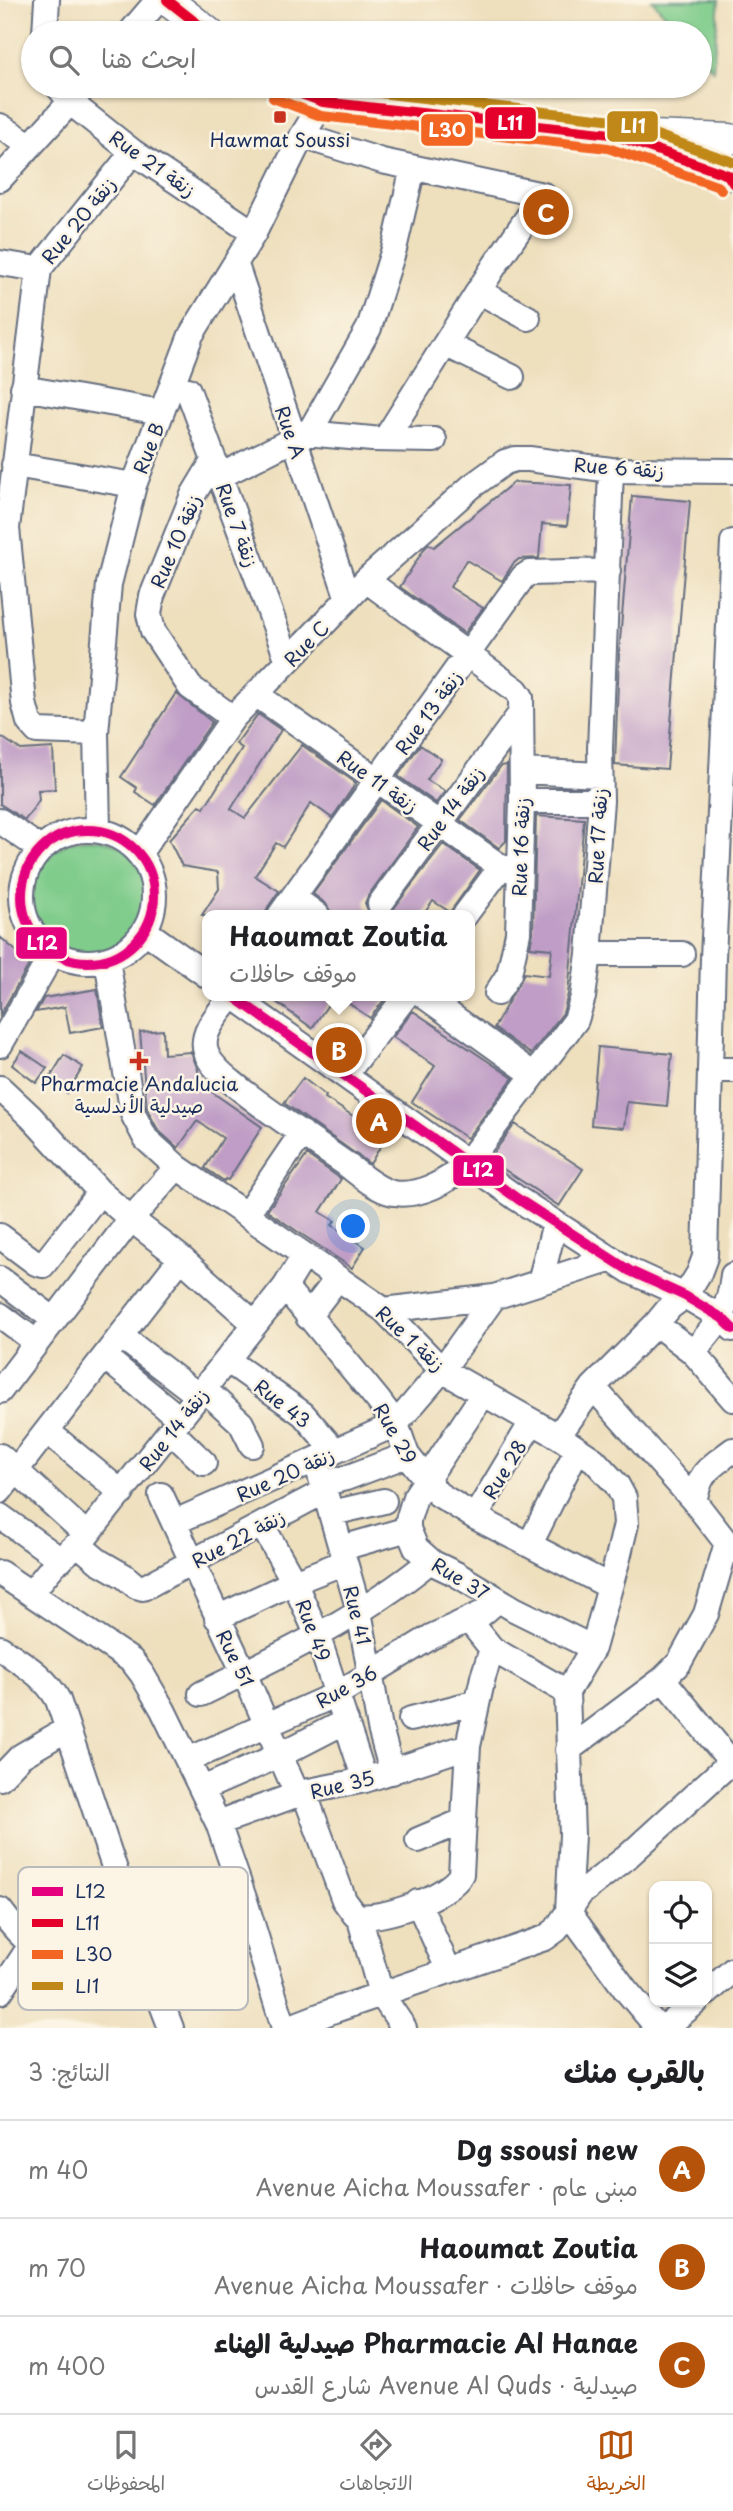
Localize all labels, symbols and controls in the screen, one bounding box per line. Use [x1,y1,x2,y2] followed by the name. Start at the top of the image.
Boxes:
[21,21,712,98] search box
[101,38,196,77] text: ابحث هنا
[45,41,83,79] icon: search
[484,106,537,140] line badge: L11
[497,108,523,136] text: L11
[272,109,288,125] marker: Hawmat Soussi
[606,110,659,143] line badge: LI1
[620,111,646,139] text: LI1
[420,113,474,147] line badge: L30
[428,115,466,143] text: L30
[104,123,202,203] street label: Rue 21 زنقة
[210,125,350,153] place label: Hawmat Soussi
[34,171,122,269] street label: Rue 20 زنقة
[523,186,569,238] pin: C
[269,402,313,462] street label: Rue A
[126,418,170,478] street label: Rue B
[573,450,665,484] street label: Rue 6 زنقة
[210,479,266,571] street label: Rue 7 زنقة
[143,490,207,592] street label: Rue 10 زنقة
[277,614,335,672] street label: Rue C
[388,664,468,760] street label: Rue 13 زنقة
[332,743,424,819] street label: Rue 11 زنقة
[410,760,490,856] street label: Rue 14 زنقة
[581,787,613,885] street label: Rue 17 زنقة
[504,797,536,897] street label: Rue 16 زنقة
[202,910,475,1001] popup
[229,916,448,955] text: Haoumat Zoutia
[15,926,68,960] line badge: L12
[26,928,58,956] text: L12
[229,955,357,990] text: موقف حافلات
[316,1024,362,1076] pin: B
[131,1053,147,1069] marker: Pharmacie Andalucia صيدلية الأندلسية
[40,1069,238,1119] place label: Pharmacie Andalucia صيدلية الأندلسية
[356,1095,402,1147] pin: A
[452,1154,505,1187] line badge: L12
[462,1155,494,1183] text: L12
[336,1209,370,1243] your location
[370,1299,452,1377] street label: Rue 1 زنقة
[249,1372,317,1434] street label: Rue 43
[132,1382,214,1476] street label: Rue 14 زنقة
[367,1397,425,1469] street label: Rue 29
[475,1434,533,1504] street label: Rue 28
[232,1440,338,1508] street label: Rue 20 زنقة
[186,1502,290,1574] street label: Rue 22 زنقة
[427,1550,495,1606] street label: Rue 37
[337,1582,379,1648] street label: Rue 41
[289,1595,339,1665] street label: Rue 49
[210,1625,262,1691] street label: Rue 51
[310,1658,382,1714] street label: Rue 36
[307,1763,377,1805] street label: Rue 35
[18,1867,248,2010] legend
[75,1876,106,1904] text: L12
[649,1881,712,2007] map controls
[649,1881,712,1944] button: locate
[75,1908,100,1936] text: L11
[75,1939,113,1967] text: L30
[649,1944,712,2007] button: layers
[75,1971,99,1999] text: LI1
[564,2048,705,2093] text: بالقرب منك
[28,2054,110,2089] text: النتائج: 3
[457,2130,638,2169] text: Dg ssousi new
[28,2152,88,2187] text: 40 m
[673,2152,691,2187] text: A
[256,2169,638,2204] text: مبنى عام · Avenue Aicha Moussafer
[419,2228,638,2267] text: Haoumat Zoutia
[28,2250,86,2285] text: 70 m
[674,2250,690,2285] text: B
[214,2267,638,2302] text: موقف حافلات · Avenue Aicha Moussafer
[214,2323,638,2362] text: Pharmacie Al Hanae صيدلية الهناء
[28,2348,105,2383] text: 400 m
[673,2348,691,2383] text: C
[254,2367,638,2402] text: صيدلية · Avenue Al Quds شارع القدس
[87,2426,165,2500] tab: المحفوظات
[339,2426,413,2500] tab: الاتجاهات
[587,2426,646,2500] tab: الخريطة

